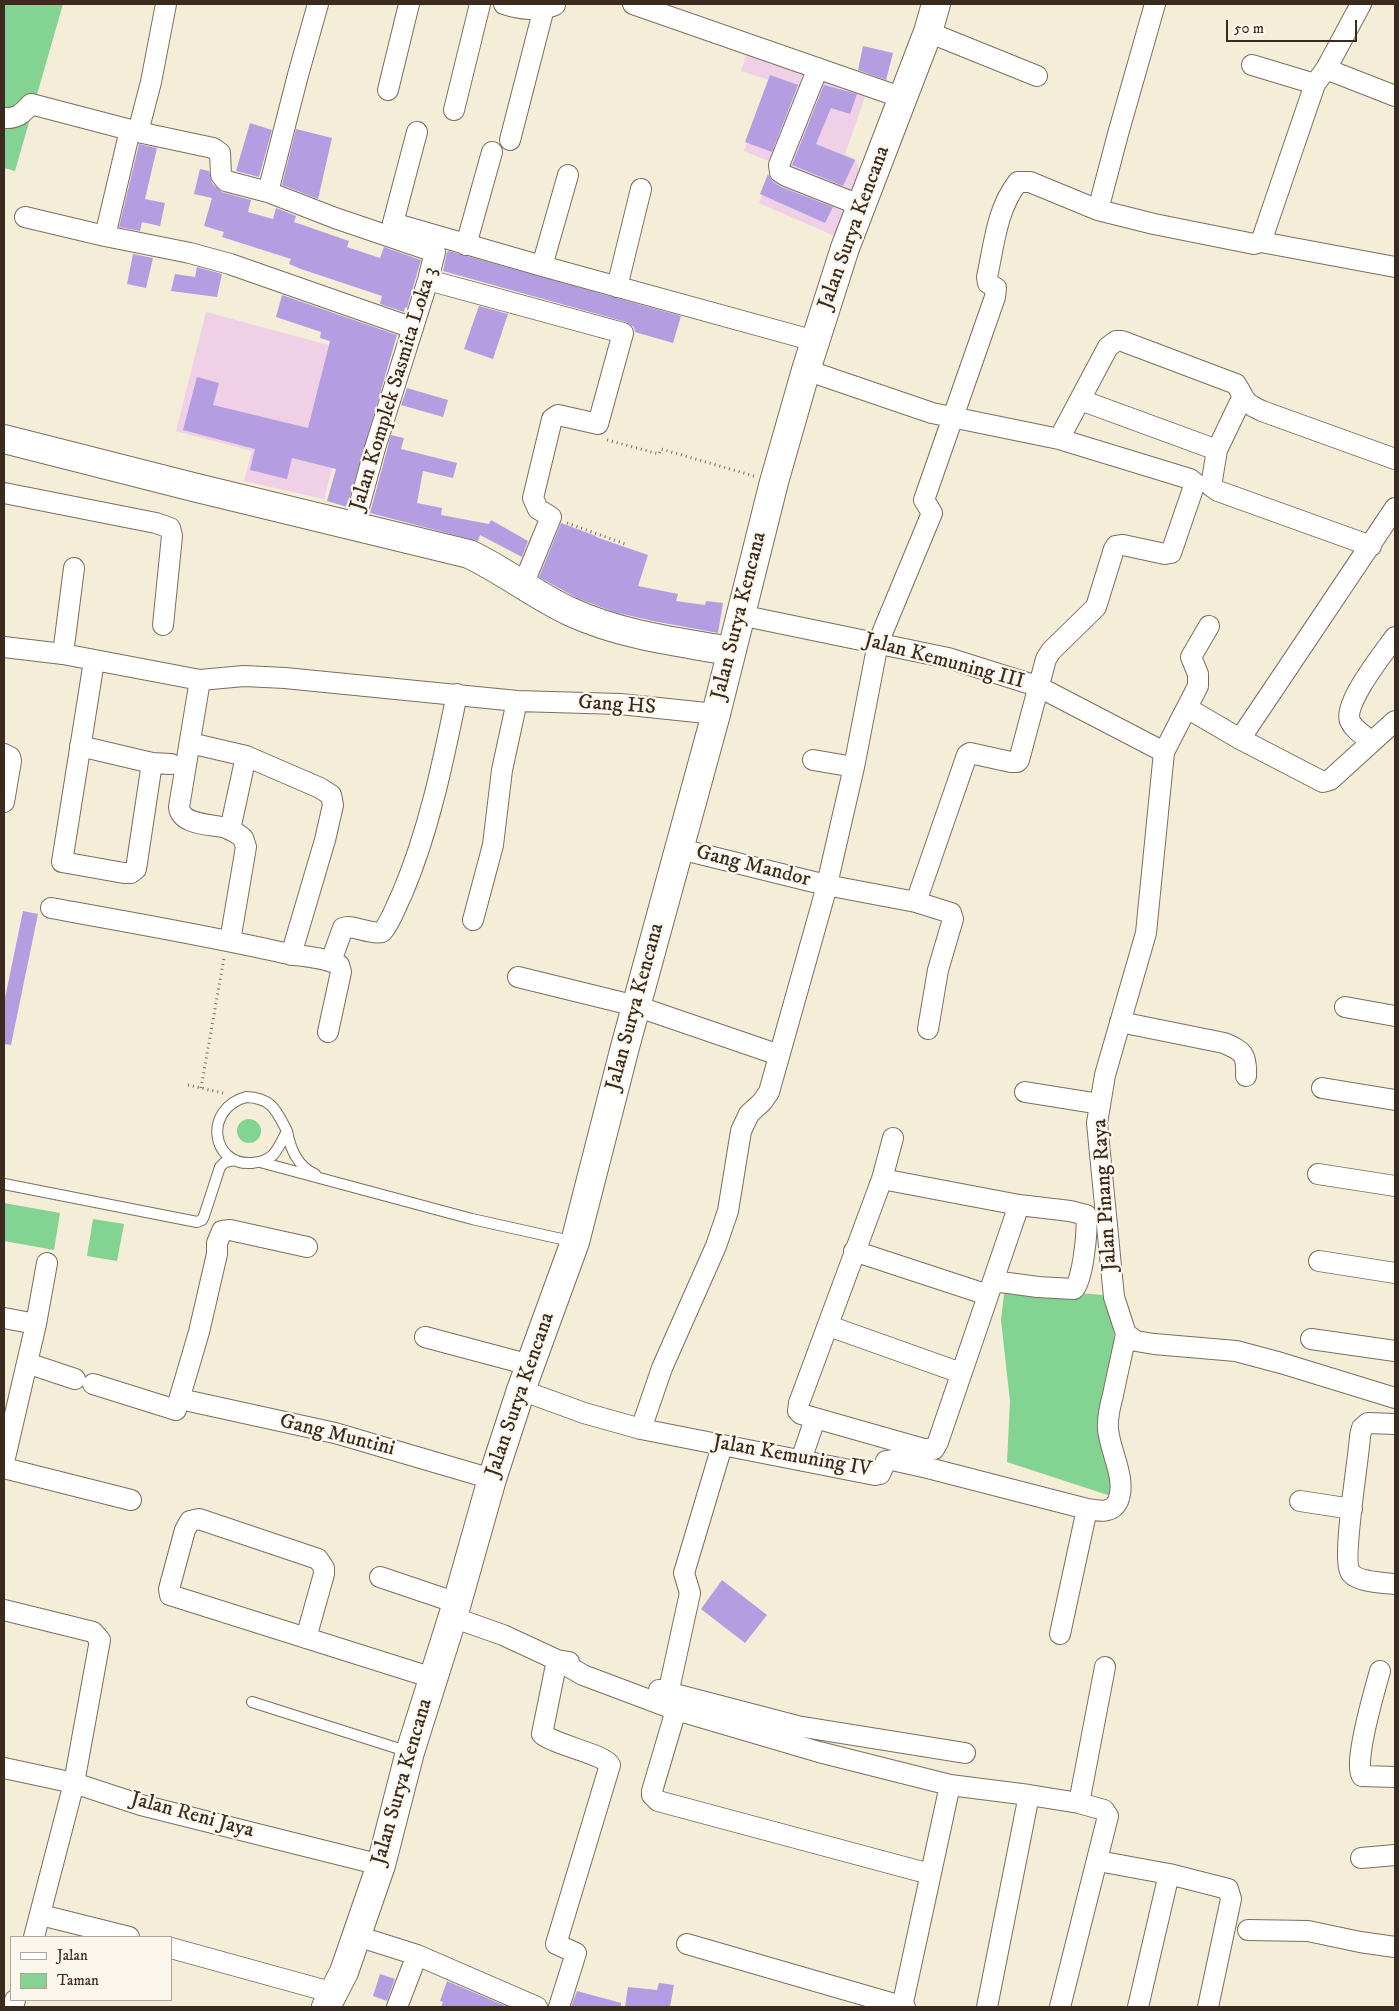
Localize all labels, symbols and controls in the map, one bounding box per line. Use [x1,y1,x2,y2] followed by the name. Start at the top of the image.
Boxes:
[1229,10,1360,42] scale bar
[1234,19,1264,38] text: 50 m
[814,143,896,313] street label: Jalan Surya Kencana
[346,264,444,514] street label: Jalan Komplek Sasmita Loka 3
[707,530,773,702] street label: Jalan Surya Kencana
[861,629,1027,695] street label: Jalan Kemuning III
[577,691,657,721] street label: Gang HS
[693,841,813,893] street label: Gang Mandor
[602,921,670,1093] street label: Jalan Surya Kencana
[1088,1118,1124,1272] street label: Jalan Pinang Raya
[481,1310,561,1480] street label: Jalan Surya Kencana
[277,1410,397,1462] street label: Gang Muntini
[711,1431,873,1483] street label: Jalan Kemuning IV
[367,1696,439,1868] street label: Jalan Surya Kencana
[128,1787,256,1845] street label: Jalan Reni Jaya
[10,1936,172,2001] legend
[57,1946,88,1965] text: Jalan
[57,1971,99,1990] text: Taman

